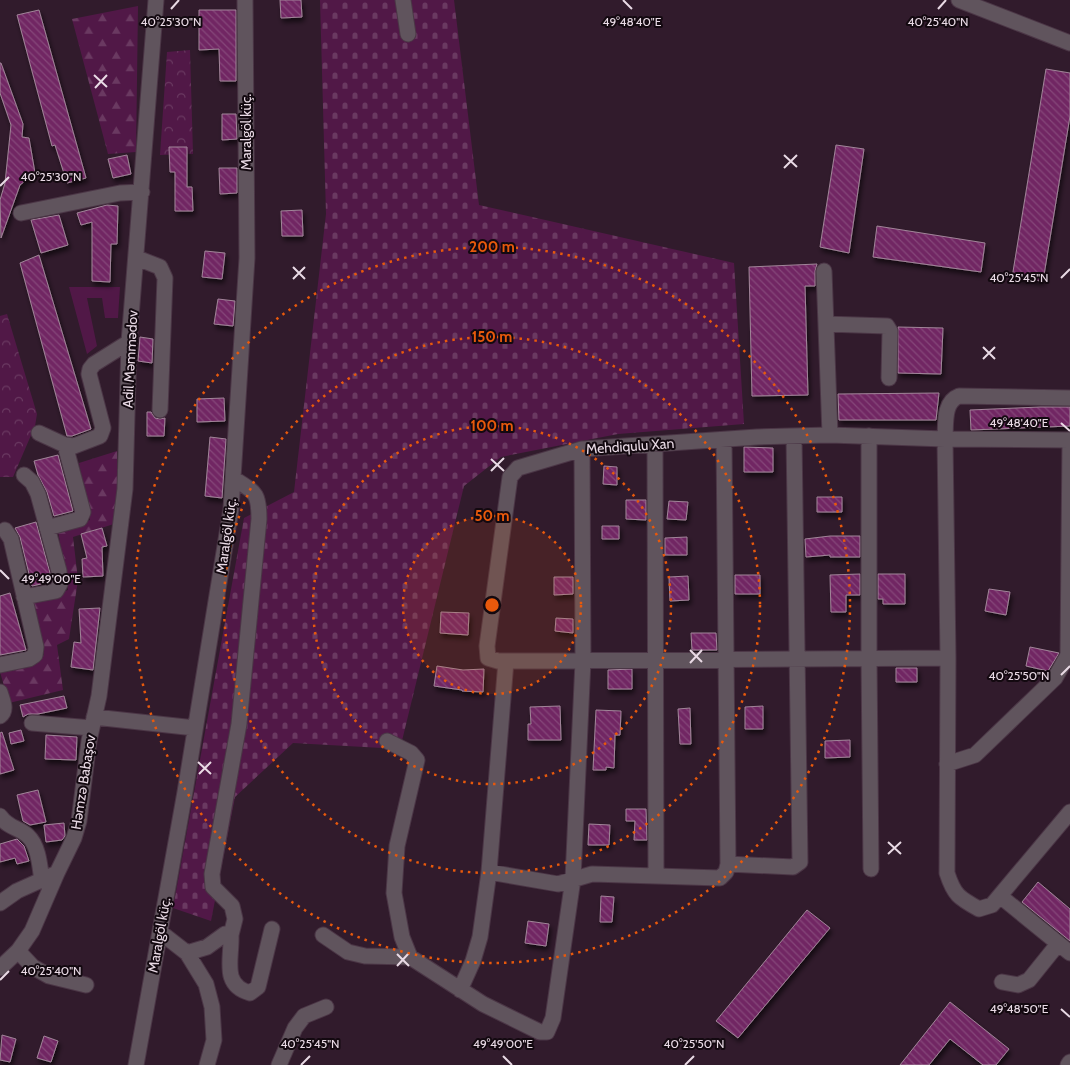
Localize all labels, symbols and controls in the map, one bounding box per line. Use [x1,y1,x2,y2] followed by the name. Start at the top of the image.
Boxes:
[141,14,201,29] text: 40°25'30"N
[603,14,662,29] text: 49°48'40"E
[907,14,969,29] text: 40°25'40"N
[237,94,255,170] street label: Maralgöl küç.
[21,169,81,184] text: 40°25'30"N
[469,238,515,256] text: 200 m
[989,270,1049,285] text: 40°25'45"N
[118,309,142,408] street label: Adil Məmmədov
[472,328,512,346] text: 150 m
[990,415,1049,430] text: 49°48'40"E
[470,417,514,435] text: 100 m
[585,434,675,458] street label: Mehdiqulu Xan
[212,497,240,575] street label: Maralgöl küç.
[474,507,510,525] text: 50 m
[21,571,81,586] text: 49°49'00"E
[483,596,501,614] centre of rings
[989,668,1049,683] text: 40°25'50"N
[67,733,99,831] street label: Həmzə Babaşov
[144,896,175,974] street label: Maralgöl küç.
[20,963,82,978] text: 40°25'40"N
[990,1001,1049,1016] text: 49°48'50"E
[280,1036,340,1051] text: 40°25'45"N
[473,1036,533,1051] text: 49°49'00"E
[664,1036,724,1051] text: 40°25'50"N

